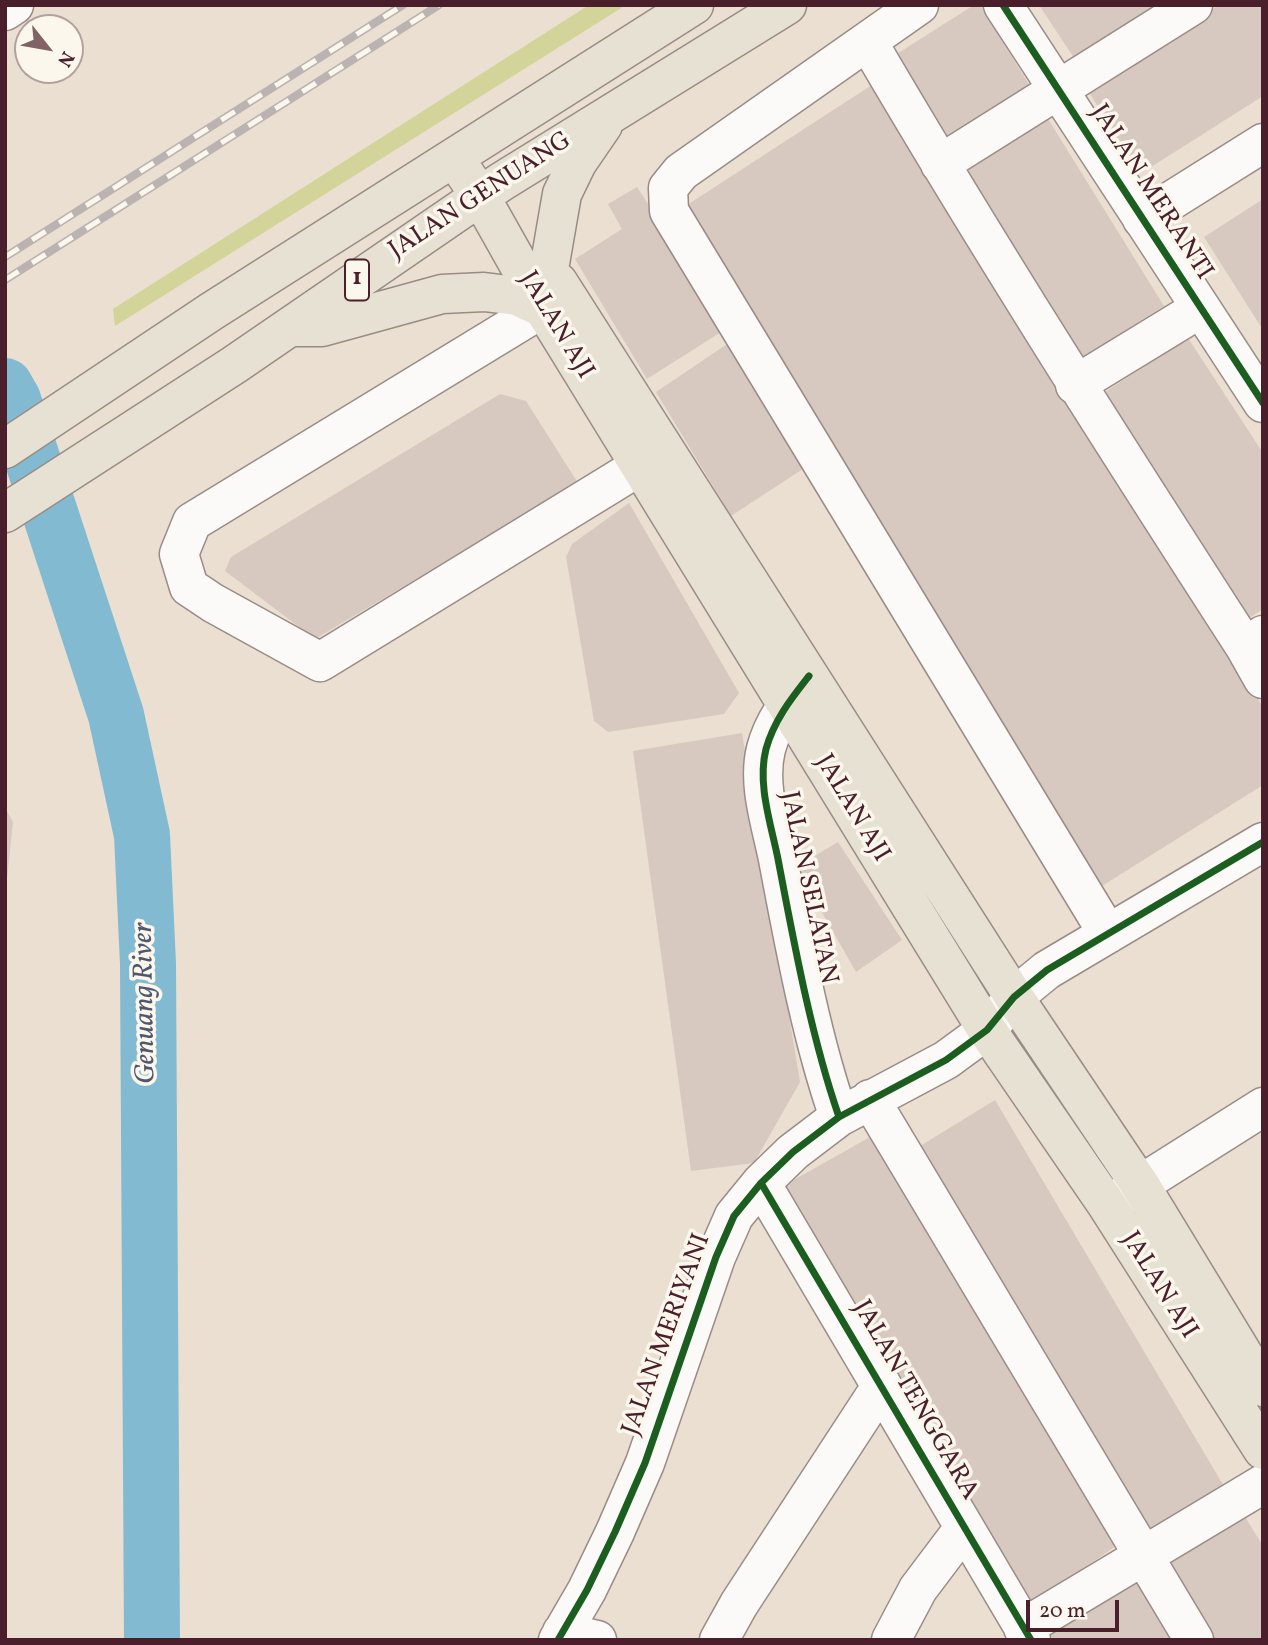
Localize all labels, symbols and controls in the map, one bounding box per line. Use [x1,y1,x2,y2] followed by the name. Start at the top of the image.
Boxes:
[14,14,84,84] north arrow
[51,46,80,71] text: N
[1082,99,1218,287] street label: JALAN MERANTI
[384,126,578,268] street label: JALAN GENUANG
[345,260,369,300] road number: 1
[511,266,599,386] street label: JALAN AJI
[807,749,895,869] street label: JALAN AJI
[771,789,843,987] street label: JALAN SELATAN
[129,922,165,1084] water label: Genuang River
[1113,1227,1203,1345] street label: JALAN AJI
[617,1230,719,1440] street label: JALAN MERIYANI
[844,1296,984,1506] street label: JALAN TENGGARA
[1030,1586,1123,1630] scale bar
[1039,1597,1085,1626] text: 20 m

